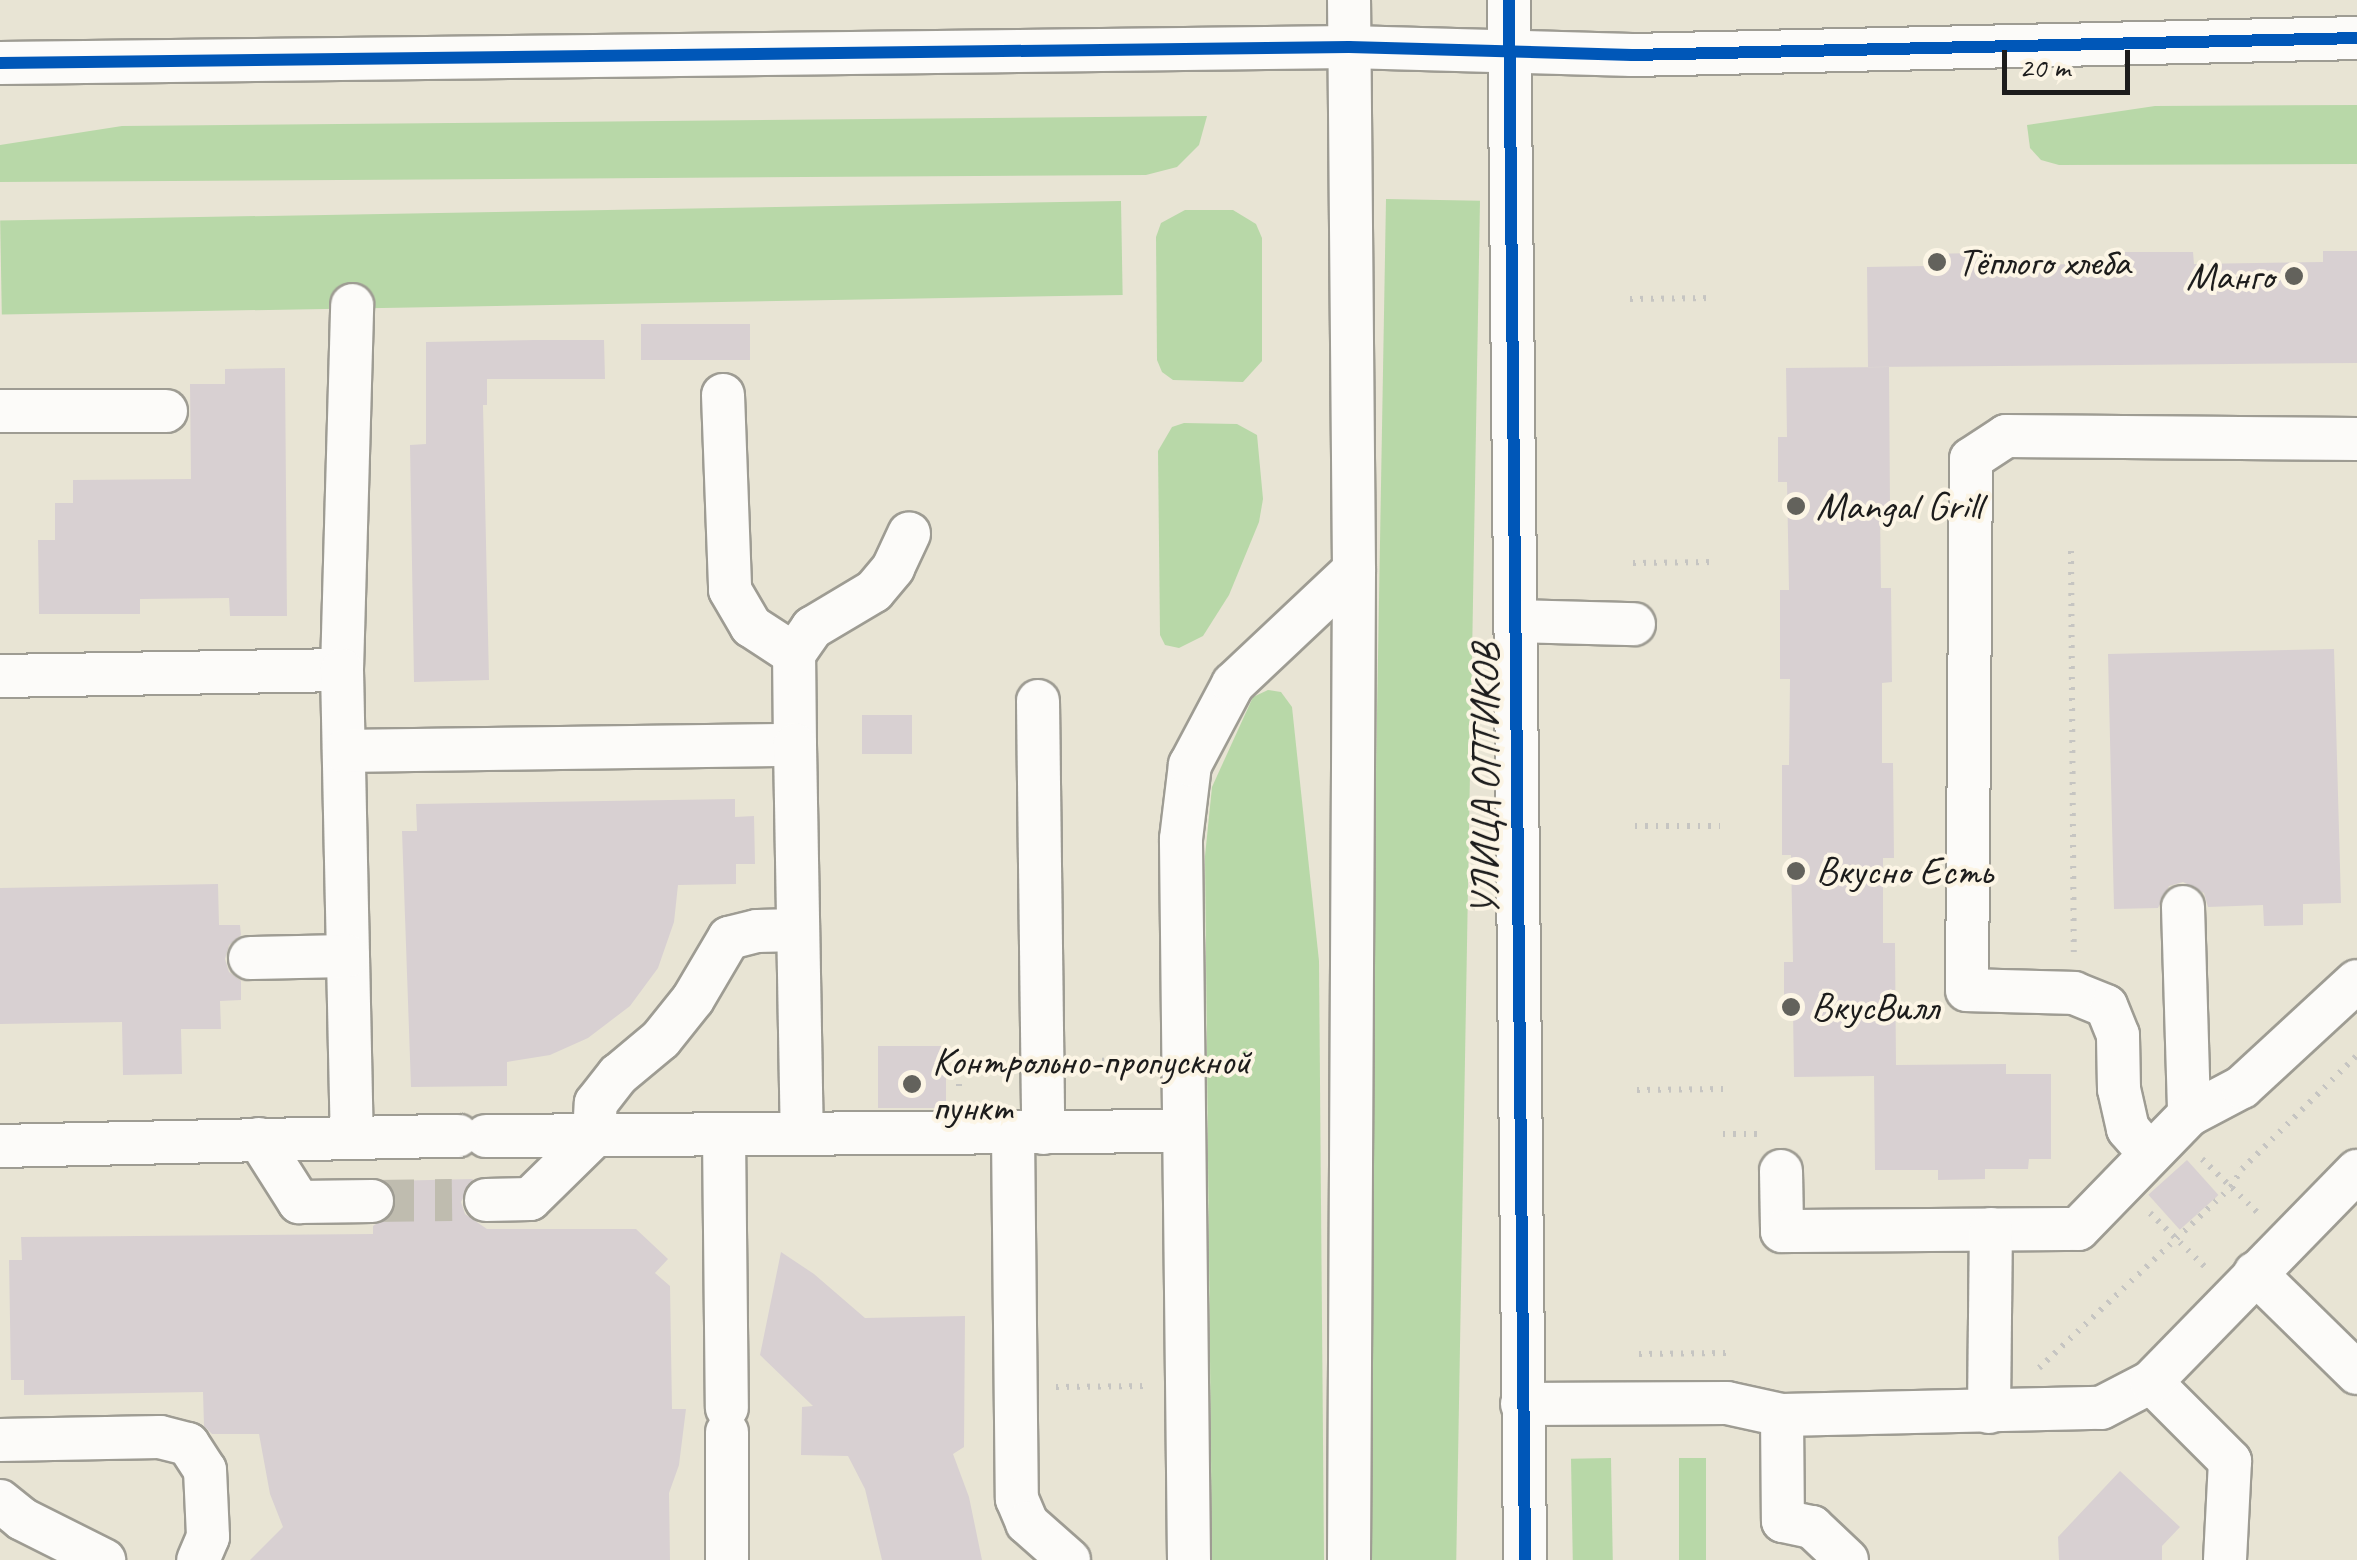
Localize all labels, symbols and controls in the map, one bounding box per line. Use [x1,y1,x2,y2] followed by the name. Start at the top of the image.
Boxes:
[2007,30,2134,92] scale bar
[2019,48,2070,86] text: 20 m
[1957,238,2129,286] place label: Тёплого хлеба
[1926,251,1948,273] marker: Тёплого хлеба
[2186,252,2274,300] place label: Манго
[2283,265,2305,287] marker: Манго
[1816,482,1982,530] place label: Mangal Grill
[1785,495,1807,517] marker: Mangal Grill
[1461,644,1509,916] street label: УЛИЦА ОПТИКОВ
[1816,847,1992,895] place label: Вкусно Есть
[1785,860,1807,882] marker: Вкусно Есть
[1811,983,1939,1031] place label: ВкусВилл
[1780,996,1802,1018] marker: ВкусВилл
[932,1037,1250,1131] place label: Контрольно-пропускной пункт
[901,1073,923,1095] marker: Контрольно-пропускной пункт

